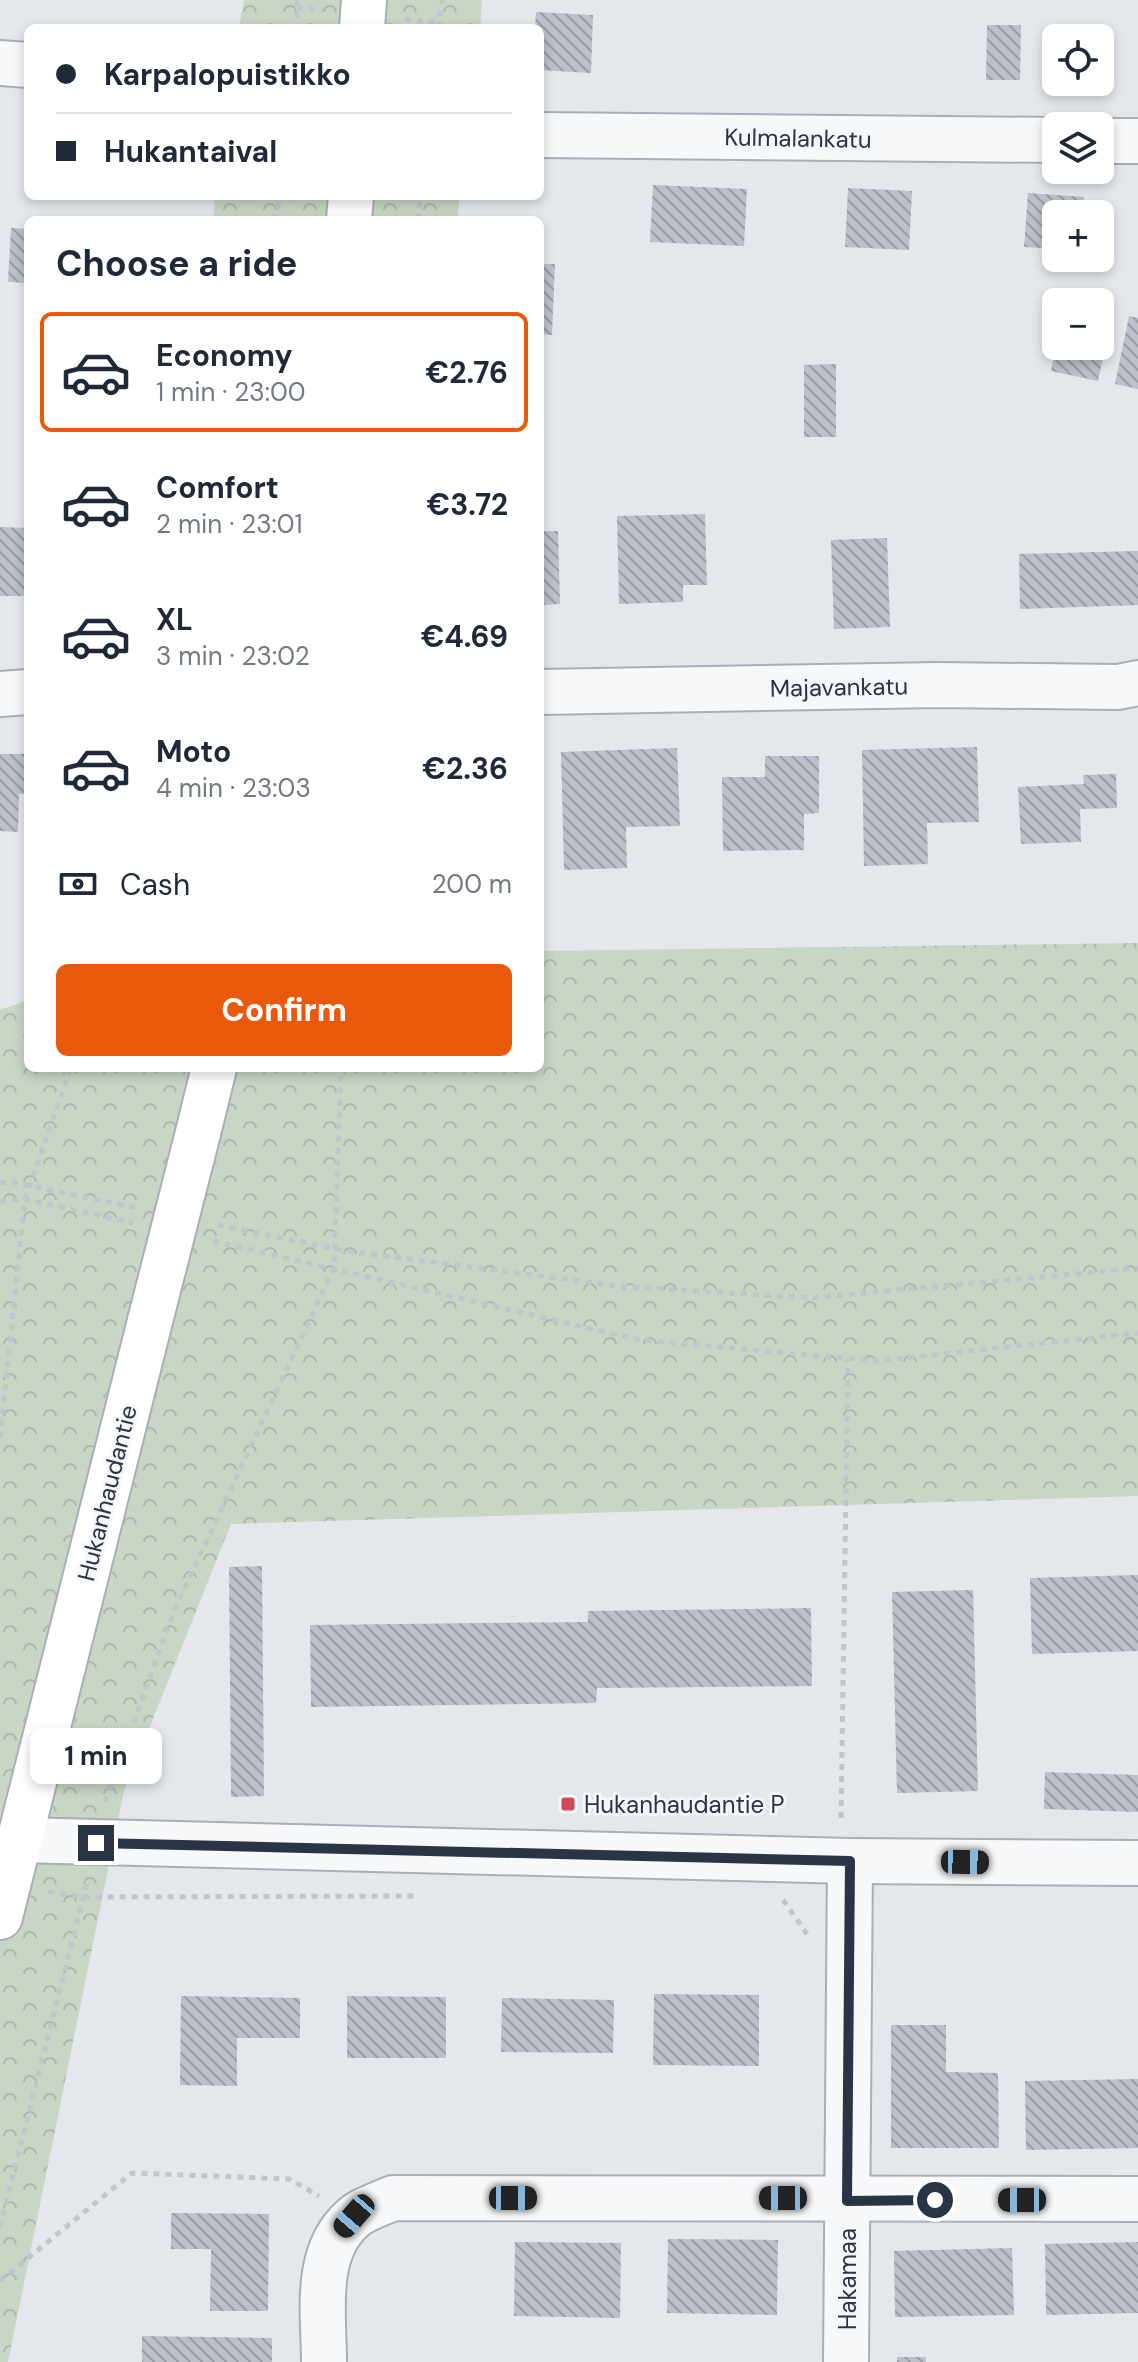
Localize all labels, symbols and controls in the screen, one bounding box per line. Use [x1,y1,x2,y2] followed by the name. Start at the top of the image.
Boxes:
[1042,24,1114,360] map controls
[1042,24,1114,96] button: locate
[104,55,351,94] text: Karpalopuistikko
[1042,112,1114,184] button: layers
[724,121,872,155] street label: Kulmalankatu
[104,132,277,171] text: Hukantaival
[1042,200,1114,272] button: +
[56,240,297,287] text: Choose a ride
[1042,288,1114,360] button: −
[60,336,132,408] icon: car
[156,336,293,375] text: Economy
[426,353,508,392] text: €2.76
[156,375,306,409] text: 1 min · 23:00
[60,468,132,540] icon: car
[156,468,279,507] text: Comfort
[426,485,508,524] text: €3.72
[156,507,303,541] text: 2 min · 23:01
[60,600,132,672] icon: car
[156,600,193,639] text: XL
[421,617,508,656] text: €4.69
[156,639,310,673] text: 3 min · 23:02
[770,670,908,704] street label: Majavankatu
[60,732,132,804] icon: car
[156,732,231,771] text: Moto
[422,749,508,788] text: €2.36
[156,771,311,805] text: 4 min · 23:03
[56,862,100,906] icon: cash
[120,865,190,904] text: Cash
[432,867,512,901] text: 200 m
[56,964,512,1056] button: Confirm
[70,1402,144,1584] street label: Hukanhaudantie
[30,1727,162,1783] callout: 1 min
[64,1739,128,1773] text: 1 min
[584,1789,785,1820] place label: Hukanhaudantie P
[559,1795,577,1813] marker: Hukanhaudantie P
[78,1825,114,1861] route end
[941,1850,989,1874] car
[917,2182,953,2218] route start
[489,2186,537,2210] car
[759,2186,807,2210] car
[998,2188,1046,2212] car
[329,2190,379,2242] car
[832,2228,863,2330] street label: Hakamaa

